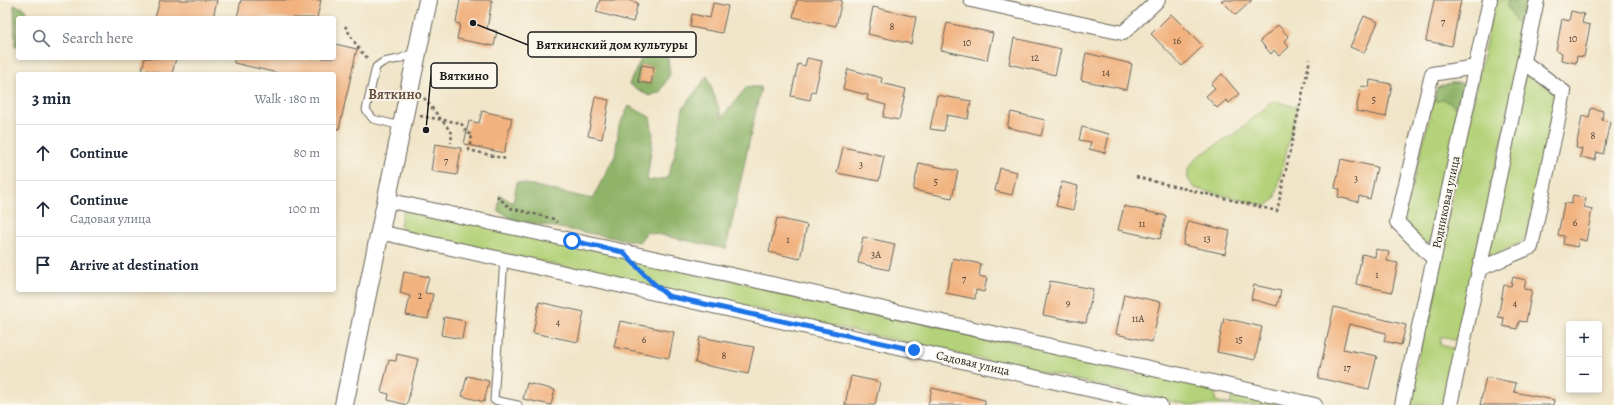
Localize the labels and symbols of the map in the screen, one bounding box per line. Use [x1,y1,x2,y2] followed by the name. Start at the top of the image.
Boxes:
[1441,15,1446,28] house number: 7
[890,20,895,33] house number: 8
[528,32,696,57] callout: Вяткинский дом культуры
[1569,32,1577,45] house number: 10
[1173,34,1181,47] house number: 16
[536,36,688,53] text: Вяткинский дом культуры
[963,36,971,49] house number: 10
[1031,51,1039,64] house number: 12
[431,63,497,88] callout: Вяткино
[1102,66,1110,79] house number: 14
[439,67,489,84] text: Вяткино
[368,85,422,104] district label: Вяткино
[1372,93,1376,106] house number: 5
[1591,129,1596,142] house number: 8
[444,154,449,167] house number: 7
[1428,154,1464,250] street label: Родниковая улица
[859,158,863,171] house number: 3
[1354,172,1358,185] house number: 3
[934,175,938,188] house number: 5
[1573,216,1578,229] house number: 6
[1139,217,1146,230] house number: 11
[563,232,581,250] route start
[1203,232,1211,245] house number: 13
[786,233,790,246] house number: 1
[871,248,881,261] house number: 3А
[1375,268,1379,281] house number: 1
[962,272,967,285] house number: 7
[418,289,423,302] house number: 2
[1066,296,1071,309] house number: 9
[1513,297,1518,310] house number: 4
[1132,312,1144,325] house number: 11А
[556,316,561,329] house number: 4
[642,333,647,346] house number: 6
[1235,333,1243,346] house number: 15
[905,341,923,359] route end
[935,347,1012,379] street label: Садовая улица
[722,349,727,362] house number: 8
[1343,361,1352,374] house number: 17

